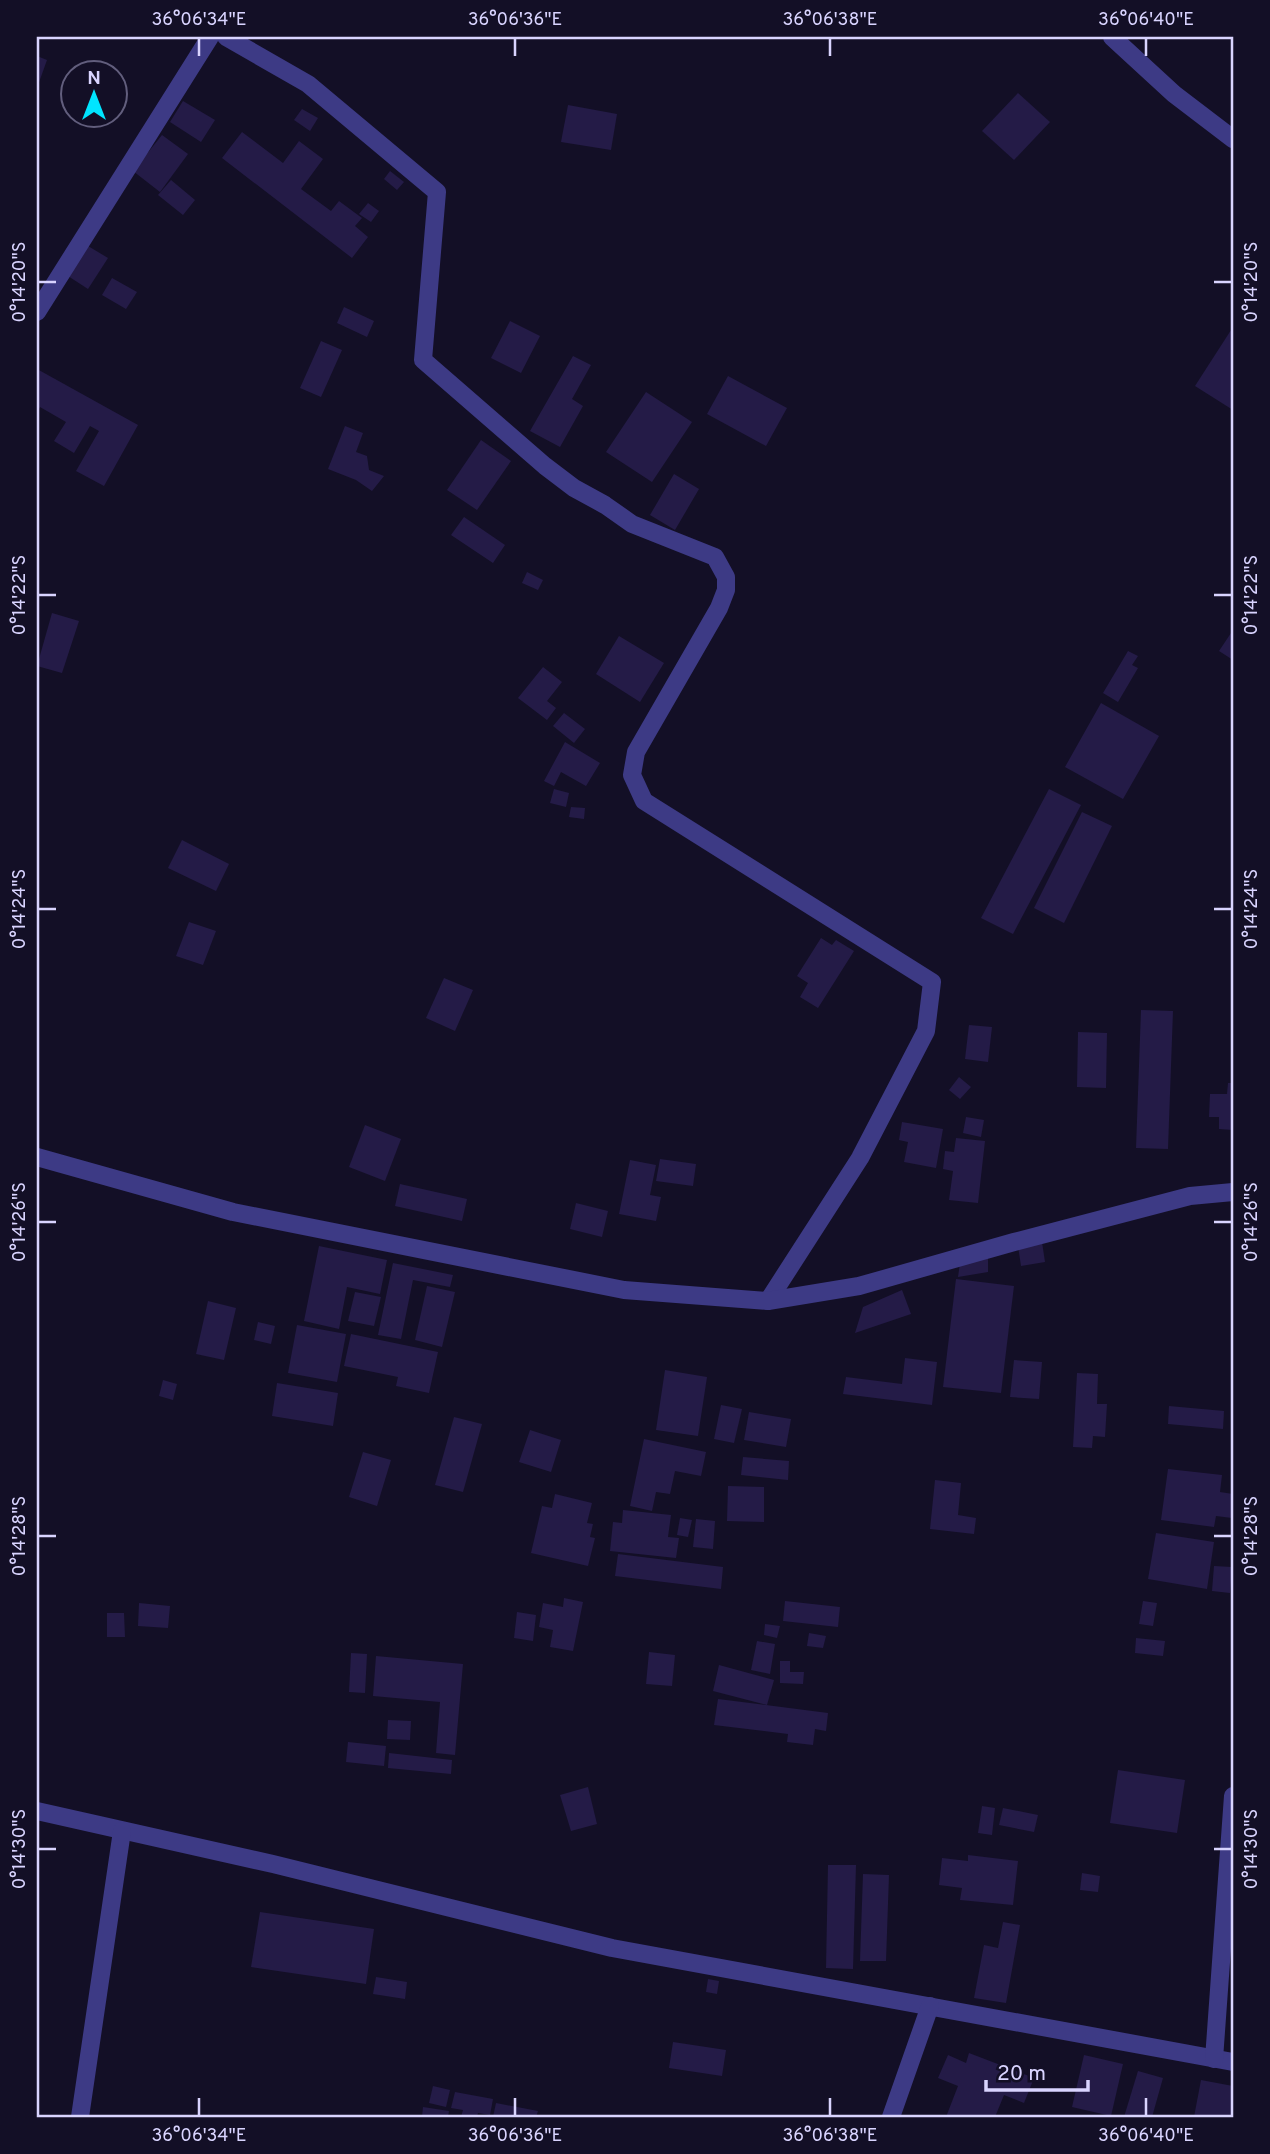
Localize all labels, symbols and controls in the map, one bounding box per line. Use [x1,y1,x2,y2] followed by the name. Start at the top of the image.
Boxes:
[151,9,247,32] text: 36°06'34"E
[468,9,562,32] text: 36°06'36"E
[783,9,877,32] text: 36°06'38"E
[1098,9,1194,32] text: 36°06'40"E
[60,60,130,130] north arrow
[87,67,101,91] text: N
[9,242,32,322] text: 0°14'20"S
[1241,242,1264,322] text: 0°14'20"S
[9,555,32,635] text: 0°14'22"S
[1241,555,1264,635] text: 0°14'22"S
[9,869,32,949] text: 0°14'24"S
[1241,869,1264,949] text: 0°14'24"S
[9,1182,32,1262] text: 0°14'26"S
[1241,1182,1264,1262] text: 0°14'26"S
[9,1496,32,1576] text: 0°14'28"S
[1241,1496,1264,1576] text: 0°14'28"S
[9,1809,32,1889] text: 0°14'30"S
[1241,1809,1264,1889] text: 0°14'30"S
[986,2049,1088,2093] scale bar
[997,2061,1046,2088] text: 20 m
[151,2125,247,2148] text: 36°06'34"E
[468,2125,562,2148] text: 36°06'36"E
[783,2125,877,2148] text: 36°06'38"E
[1098,2125,1194,2148] text: 36°06'40"E

